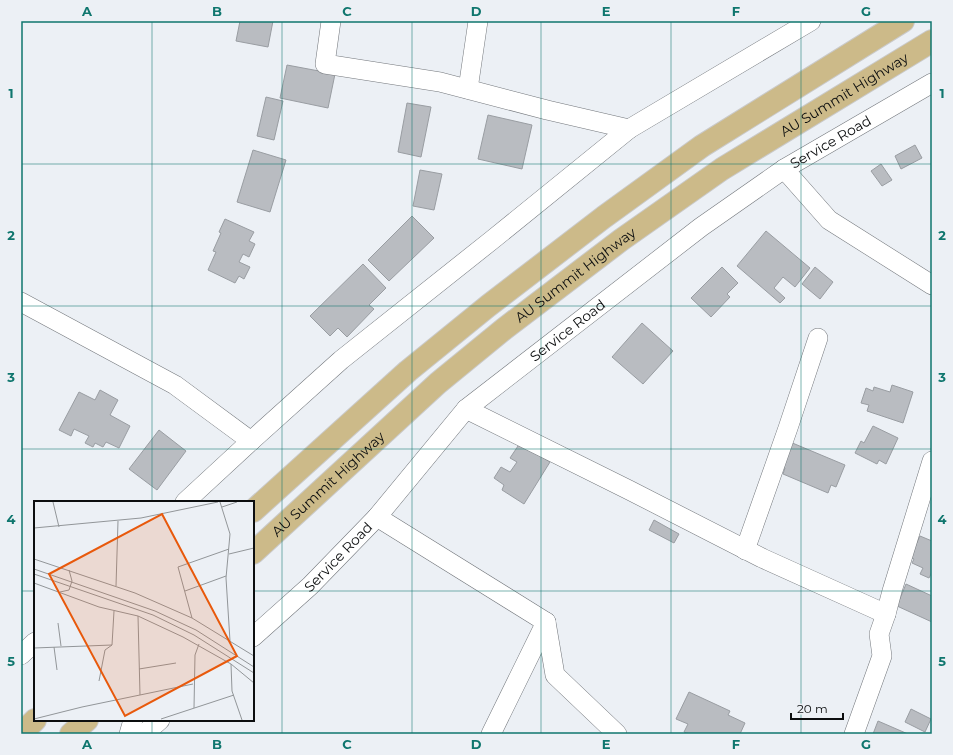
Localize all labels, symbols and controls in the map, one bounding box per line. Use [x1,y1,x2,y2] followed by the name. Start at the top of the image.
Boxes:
[81,3,93,19] text: A
[212,3,222,19] text: B
[342,3,352,19] text: C
[471,3,482,19] text: D
[602,3,611,19] text: E
[732,3,740,19] text: F
[861,3,871,19] text: G
[777,48,912,141] street label: AU Summit Highway
[8,85,14,101] text: 1
[939,85,945,101] text: 1
[787,111,874,173] street label: Service Road
[511,223,640,327] street label: AU Summit Highway
[7,227,15,243] text: 2
[938,227,946,243] text: 2
[526,295,609,365] street label: Service Road
[6,369,15,385] text: 3
[937,369,946,385] text: 3
[268,427,389,540] street label: AU Summit Highway
[34,501,254,721] inset map
[7,511,16,527] text: 4
[938,511,947,527] text: 4
[300,518,376,596] street label: Service Road
[7,653,15,669] text: 5
[938,653,946,669] text: 5
[791,695,843,721] scale bar
[797,701,828,716] text: 20 m
[81,736,93,752] text: A
[212,736,222,752] text: B
[342,736,352,752] text: C
[471,736,482,752] text: D
[602,736,611,752] text: E
[732,736,740,752] text: F
[861,736,871,752] text: G

